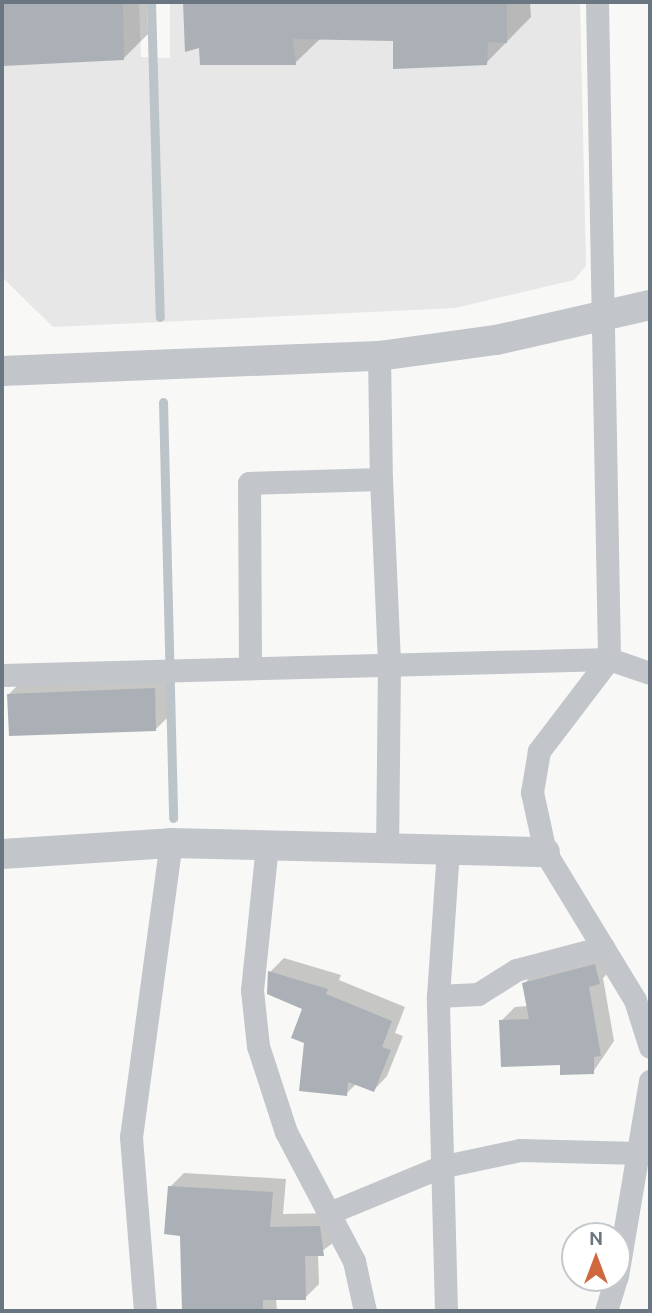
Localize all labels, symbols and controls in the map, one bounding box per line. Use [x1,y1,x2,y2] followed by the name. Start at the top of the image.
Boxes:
[561,1222,631,1292] north arrow
[589,1227,603,1249] text: N

